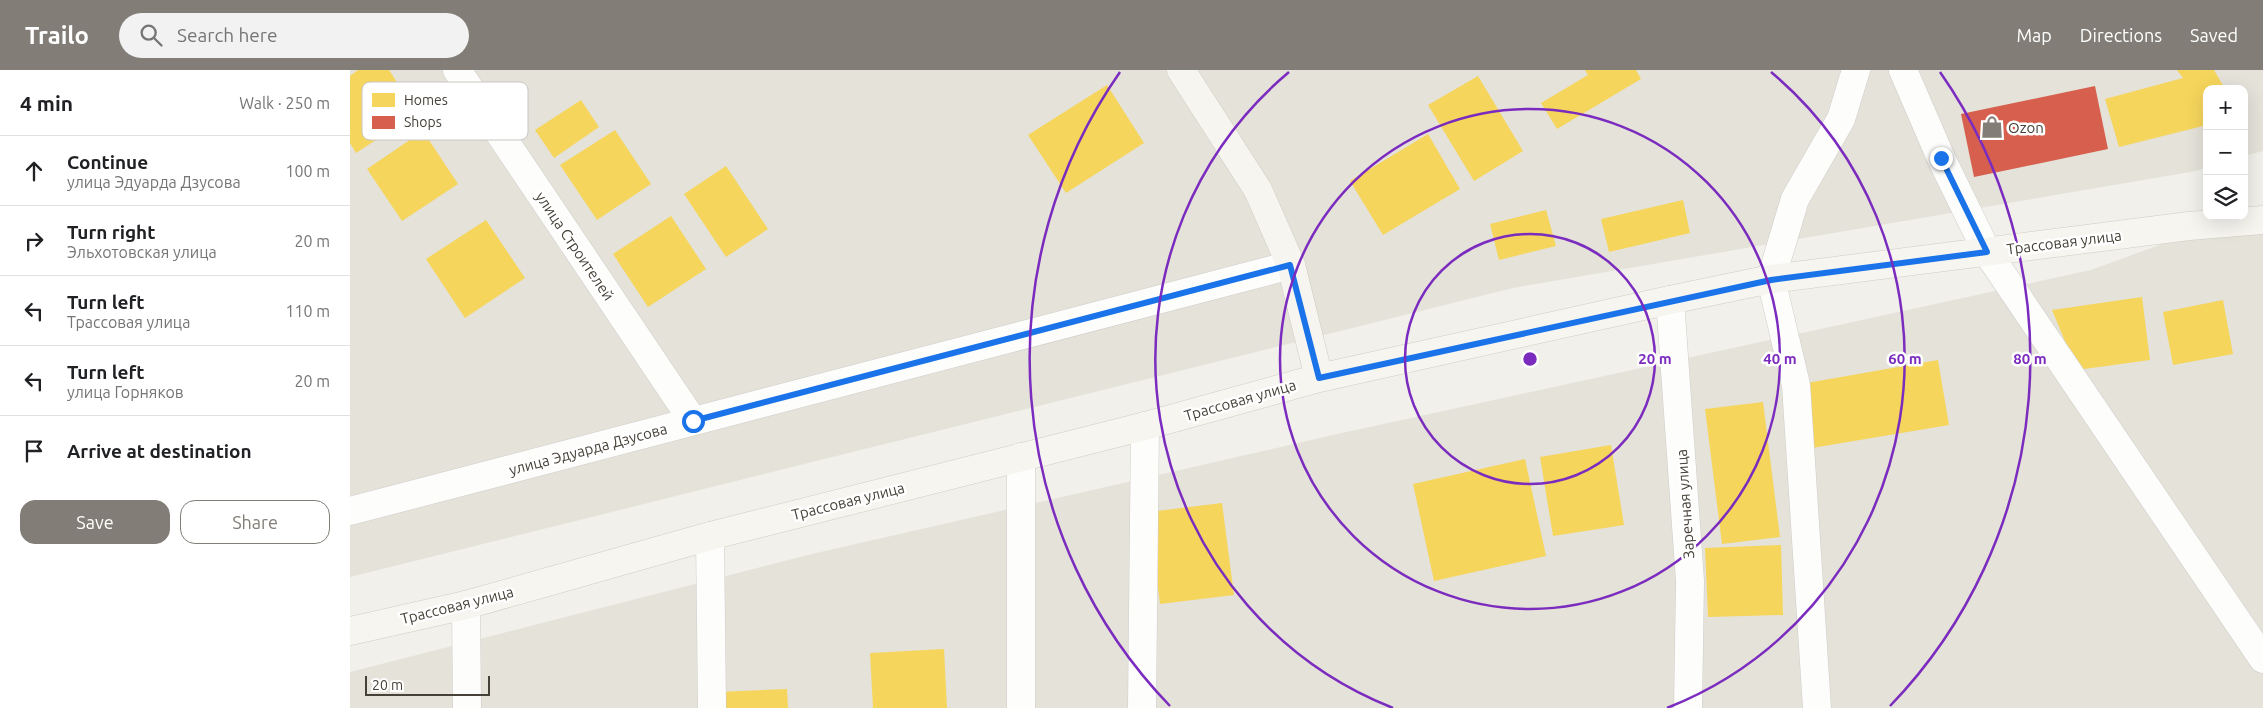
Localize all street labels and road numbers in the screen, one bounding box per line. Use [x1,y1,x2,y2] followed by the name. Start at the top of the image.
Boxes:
[532,188,618,304] street label: улица Строителей
[2006,227,2122,257] street label: Трассовая улица
[1182,376,1298,424] street label: Трассовая улица
[507,420,669,478] street label: улица Эдуарда Дзусова
[1673,449,1697,559] street label: Заречная улица
[790,479,906,523] street label: Трассовая улица
[399,583,515,627] street label: Трассовая улица

